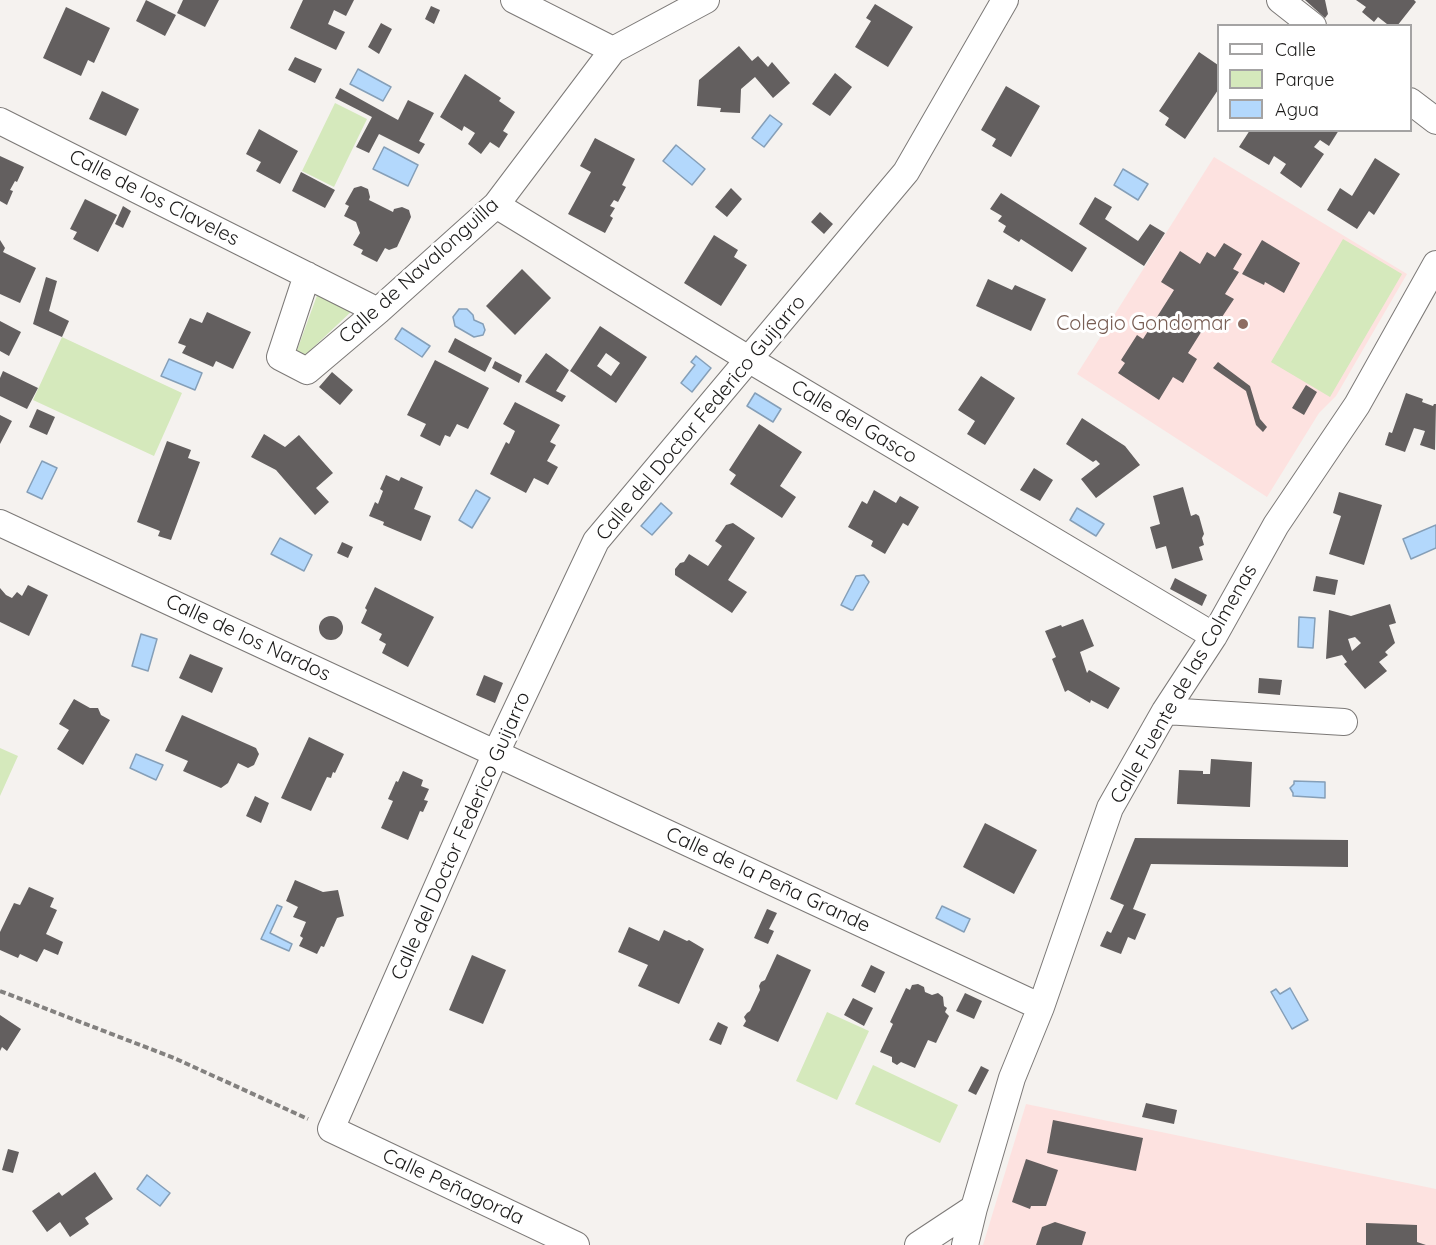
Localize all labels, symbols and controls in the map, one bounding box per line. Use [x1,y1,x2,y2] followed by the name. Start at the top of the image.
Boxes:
[1217,24,1412,132] legend
[1275,38,1316,61] text: Calle
[1275,68,1334,91] text: Parque
[1275,98,1319,121] text: Agua
[65,145,243,251] street label: Calle de los Claveles
[334,193,504,349] street label: Calle de Navalonguilla
[591,290,811,546] street label: Calle del Doctor Federico Guijarro
[1056,312,1231,336] place label: Colegio Gondomar
[1236,317,1250,331] marker: Colegio Gondomar
[787,375,921,469] street label: Calle del Gasco
[1106,560,1262,808] street label: Calle Fuente de las Colmenas
[162,589,334,687] street label: Calle de los Nardos
[386,688,536,984] street label: Calle del Doctor Federico Guijarro
[662,822,874,938] street label: Calle de la Peña Grande
[378,1144,528,1230] street label: Calle Peñagorda

